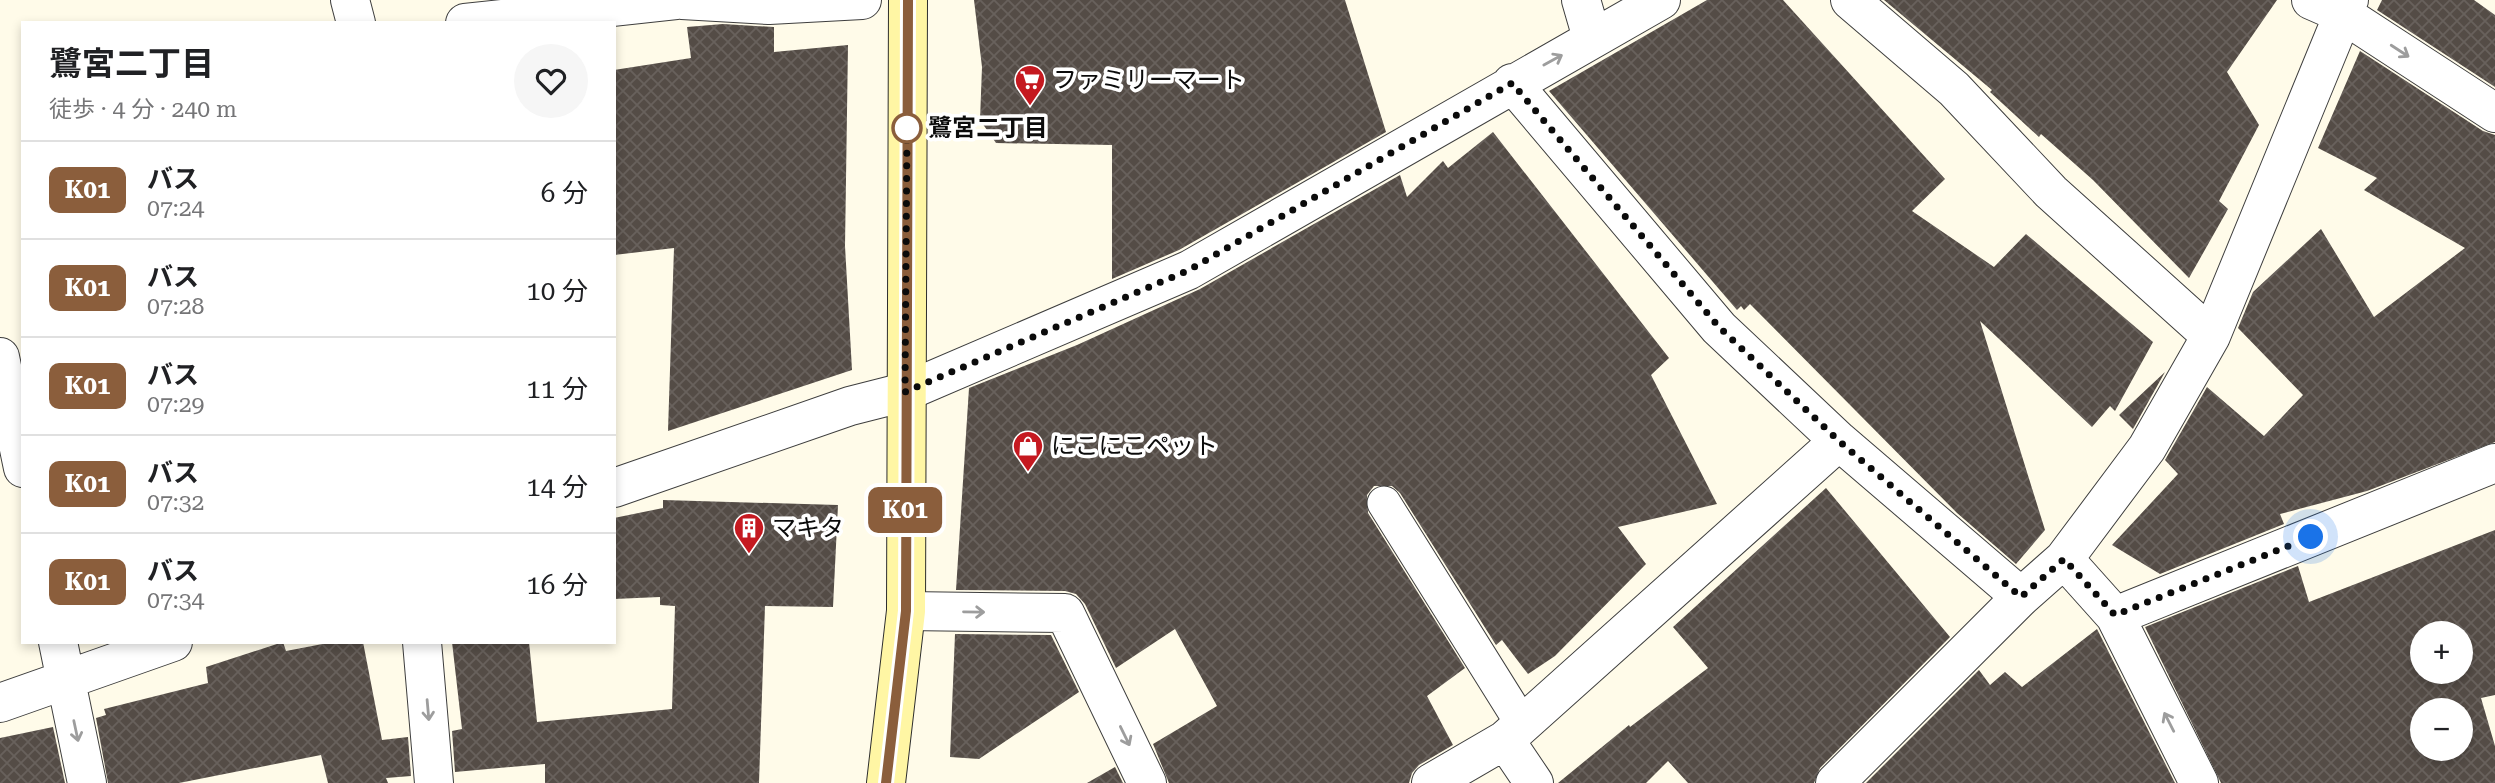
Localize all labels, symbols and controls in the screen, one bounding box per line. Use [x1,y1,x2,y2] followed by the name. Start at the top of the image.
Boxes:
[49,44,214,83] text: 鷺宮二丁目
[514,44,588,118] button: heart
[2390,44,2409,58] one-way arrow
[1543,53,1563,67] one-way arrow
[1013,63,1047,107] supermarket icon: ファミリーマート
[1053,66,1245,94] place label: ファミリーマート
[49,96,237,123] text: 徒歩 · 4 分 · 240 m
[892,113,922,143] marker: 鷺宮二丁目
[928,114,1048,142] place label: 鷺宮二丁目
[147,164,199,194] text: バス
[65,176,110,204] text: K01
[541,178,588,208] text: 6 分
[147,195,204,222] text: 07:24
[147,262,199,292] text: バス
[65,274,110,302] text: K01
[526,276,588,306] text: 10 分
[147,293,204,320] text: 07:28
[147,360,199,390] text: バス
[65,372,110,400] text: K01
[526,374,588,404] text: 11 分
[147,391,204,418] text: 07:29
[1011,429,1045,473] shop icon: にこにこペット
[1051,432,1218,460] place label: にこにこペット
[147,458,199,488] text: バス
[65,470,110,498] text: K01
[526,472,588,502] text: 14 分
[865,487,945,533] line badge: K01
[147,489,204,516] text: 07:32
[882,496,928,524] text: K01
[732,511,766,555] building icon: マキタ
[772,514,844,542] place label: マキタ
[2293,519,2328,554] your location
[147,556,199,586] text: バス
[65,568,110,596] text: K01
[526,570,588,600] text: 16 分
[147,587,204,614] text: 07:34
[962,605,985,619] one-way arrow
[2410,621,2473,761] map controls
[2410,621,2473,684] button: +
[421,698,434,721] one-way arrow
[2410,698,2473,761] button: −
[2161,712,2175,733] one-way arrow
[70,719,84,742] one-way arrow
[1118,725,1132,746] one-way arrow

